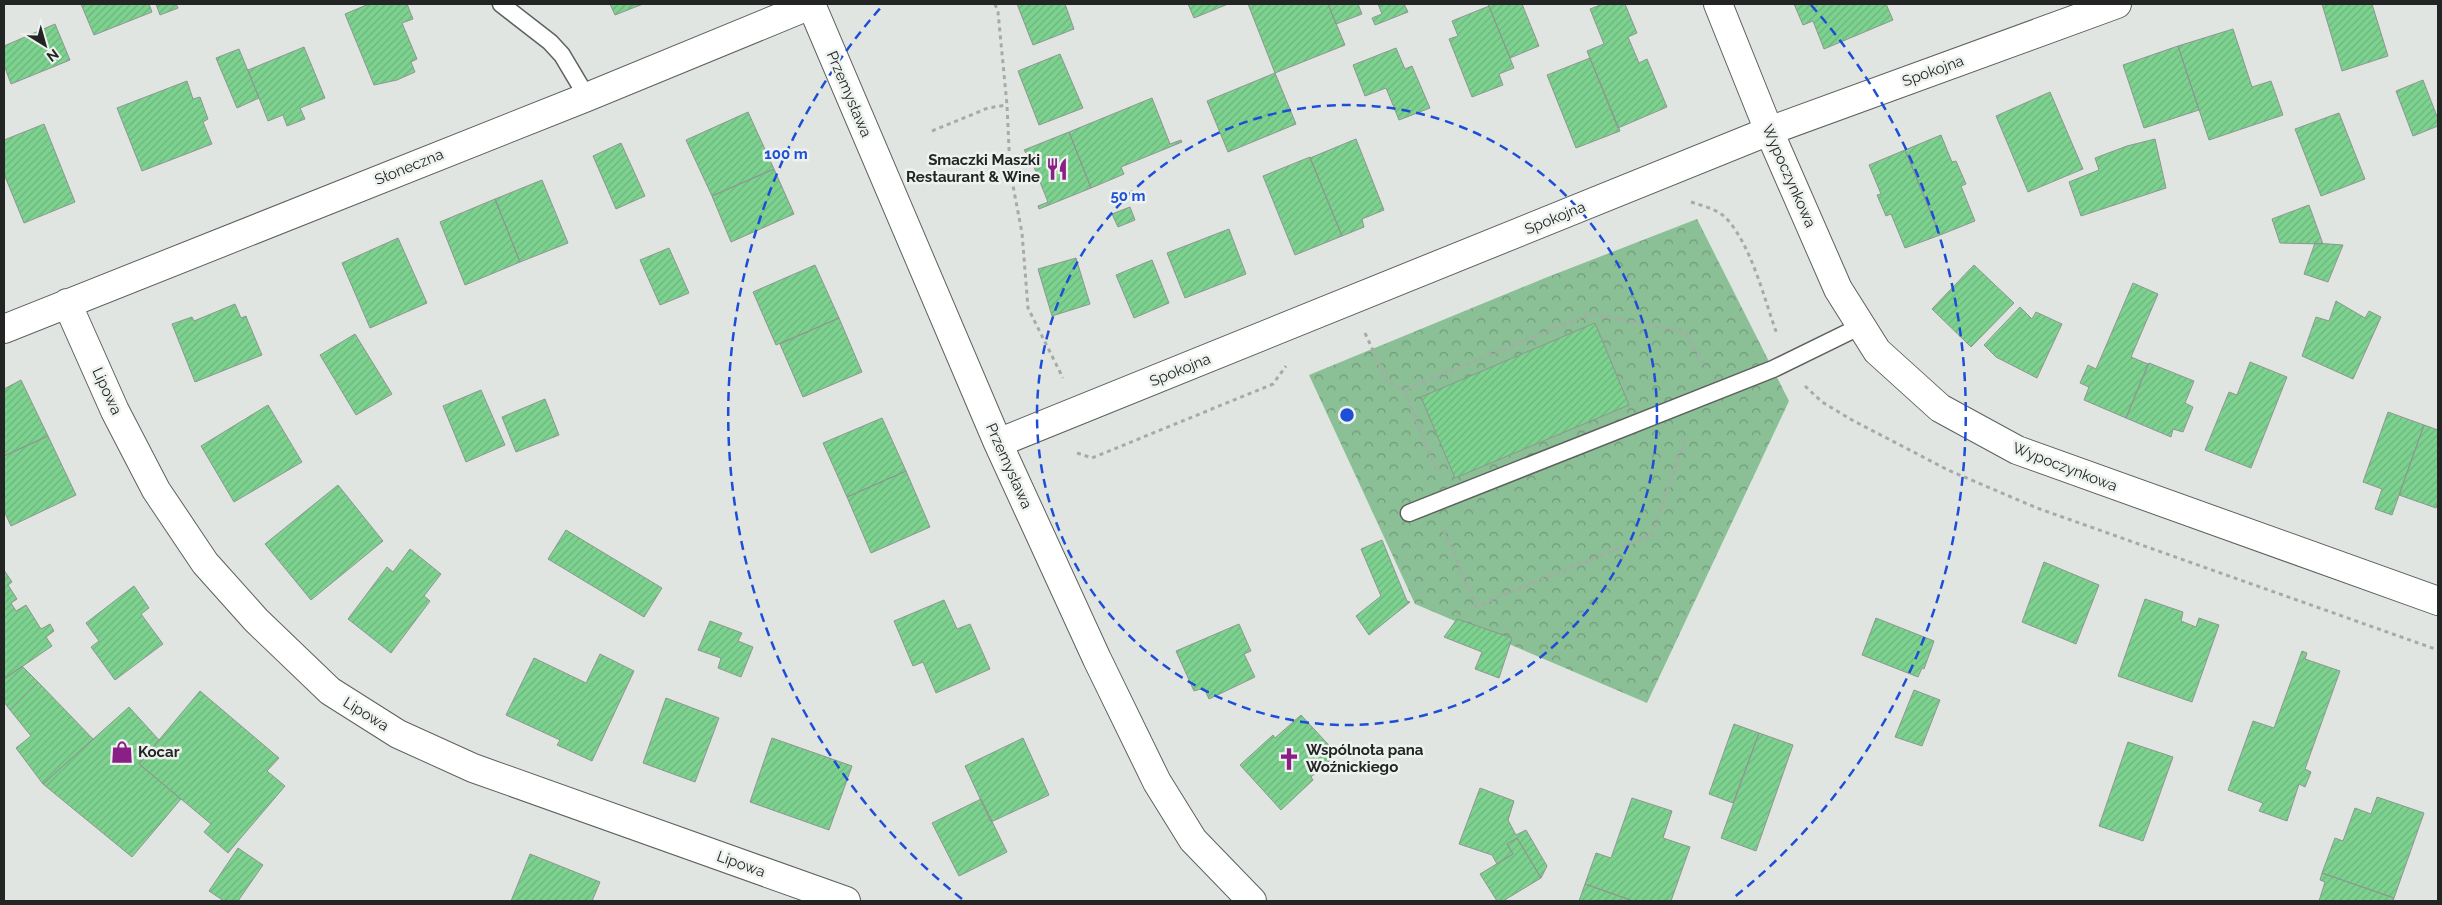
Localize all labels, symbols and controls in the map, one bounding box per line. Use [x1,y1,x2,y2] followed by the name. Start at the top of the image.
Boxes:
[20,20,70,70] north arrow
[44,46,62,65] text: N
[823,48,875,140] street label: Przemysława
[1900,52,1966,90] street label: Spokojna
[1758,122,1820,230] street label: Wypoczynkowa
[372,145,446,189] street label: Słoneczna
[764,145,808,163] text: 100 m
[906,151,1040,186] place label: Smaczki Maszki Restaurant & Wine
[1044,156,1070,182] restaurant icon: Smaczki Maszki Restaurant & Wine
[1110,187,1146,205] text: 50 m
[1522,198,1588,238] street label: Spokojna
[1147,350,1213,390] street label: Spokojna
[88,364,126,418] street label: Lipowa
[1338,406,1356,424] centre of rings
[982,420,1036,512] street label: Przemysława
[2010,439,2120,495] street label: Wypoczynkowa
[340,693,392,735] street label: Lipowa
[109,739,135,765] shop icon: Kocar
[1306,741,1424,776] place label: Wspólnota pana Woźnickiego
[138,743,180,761] place label: Kocar
[1276,746,1302,772] church icon: Wspólnota pana Woźnickiego
[714,847,768,881] street label: Lipowa

